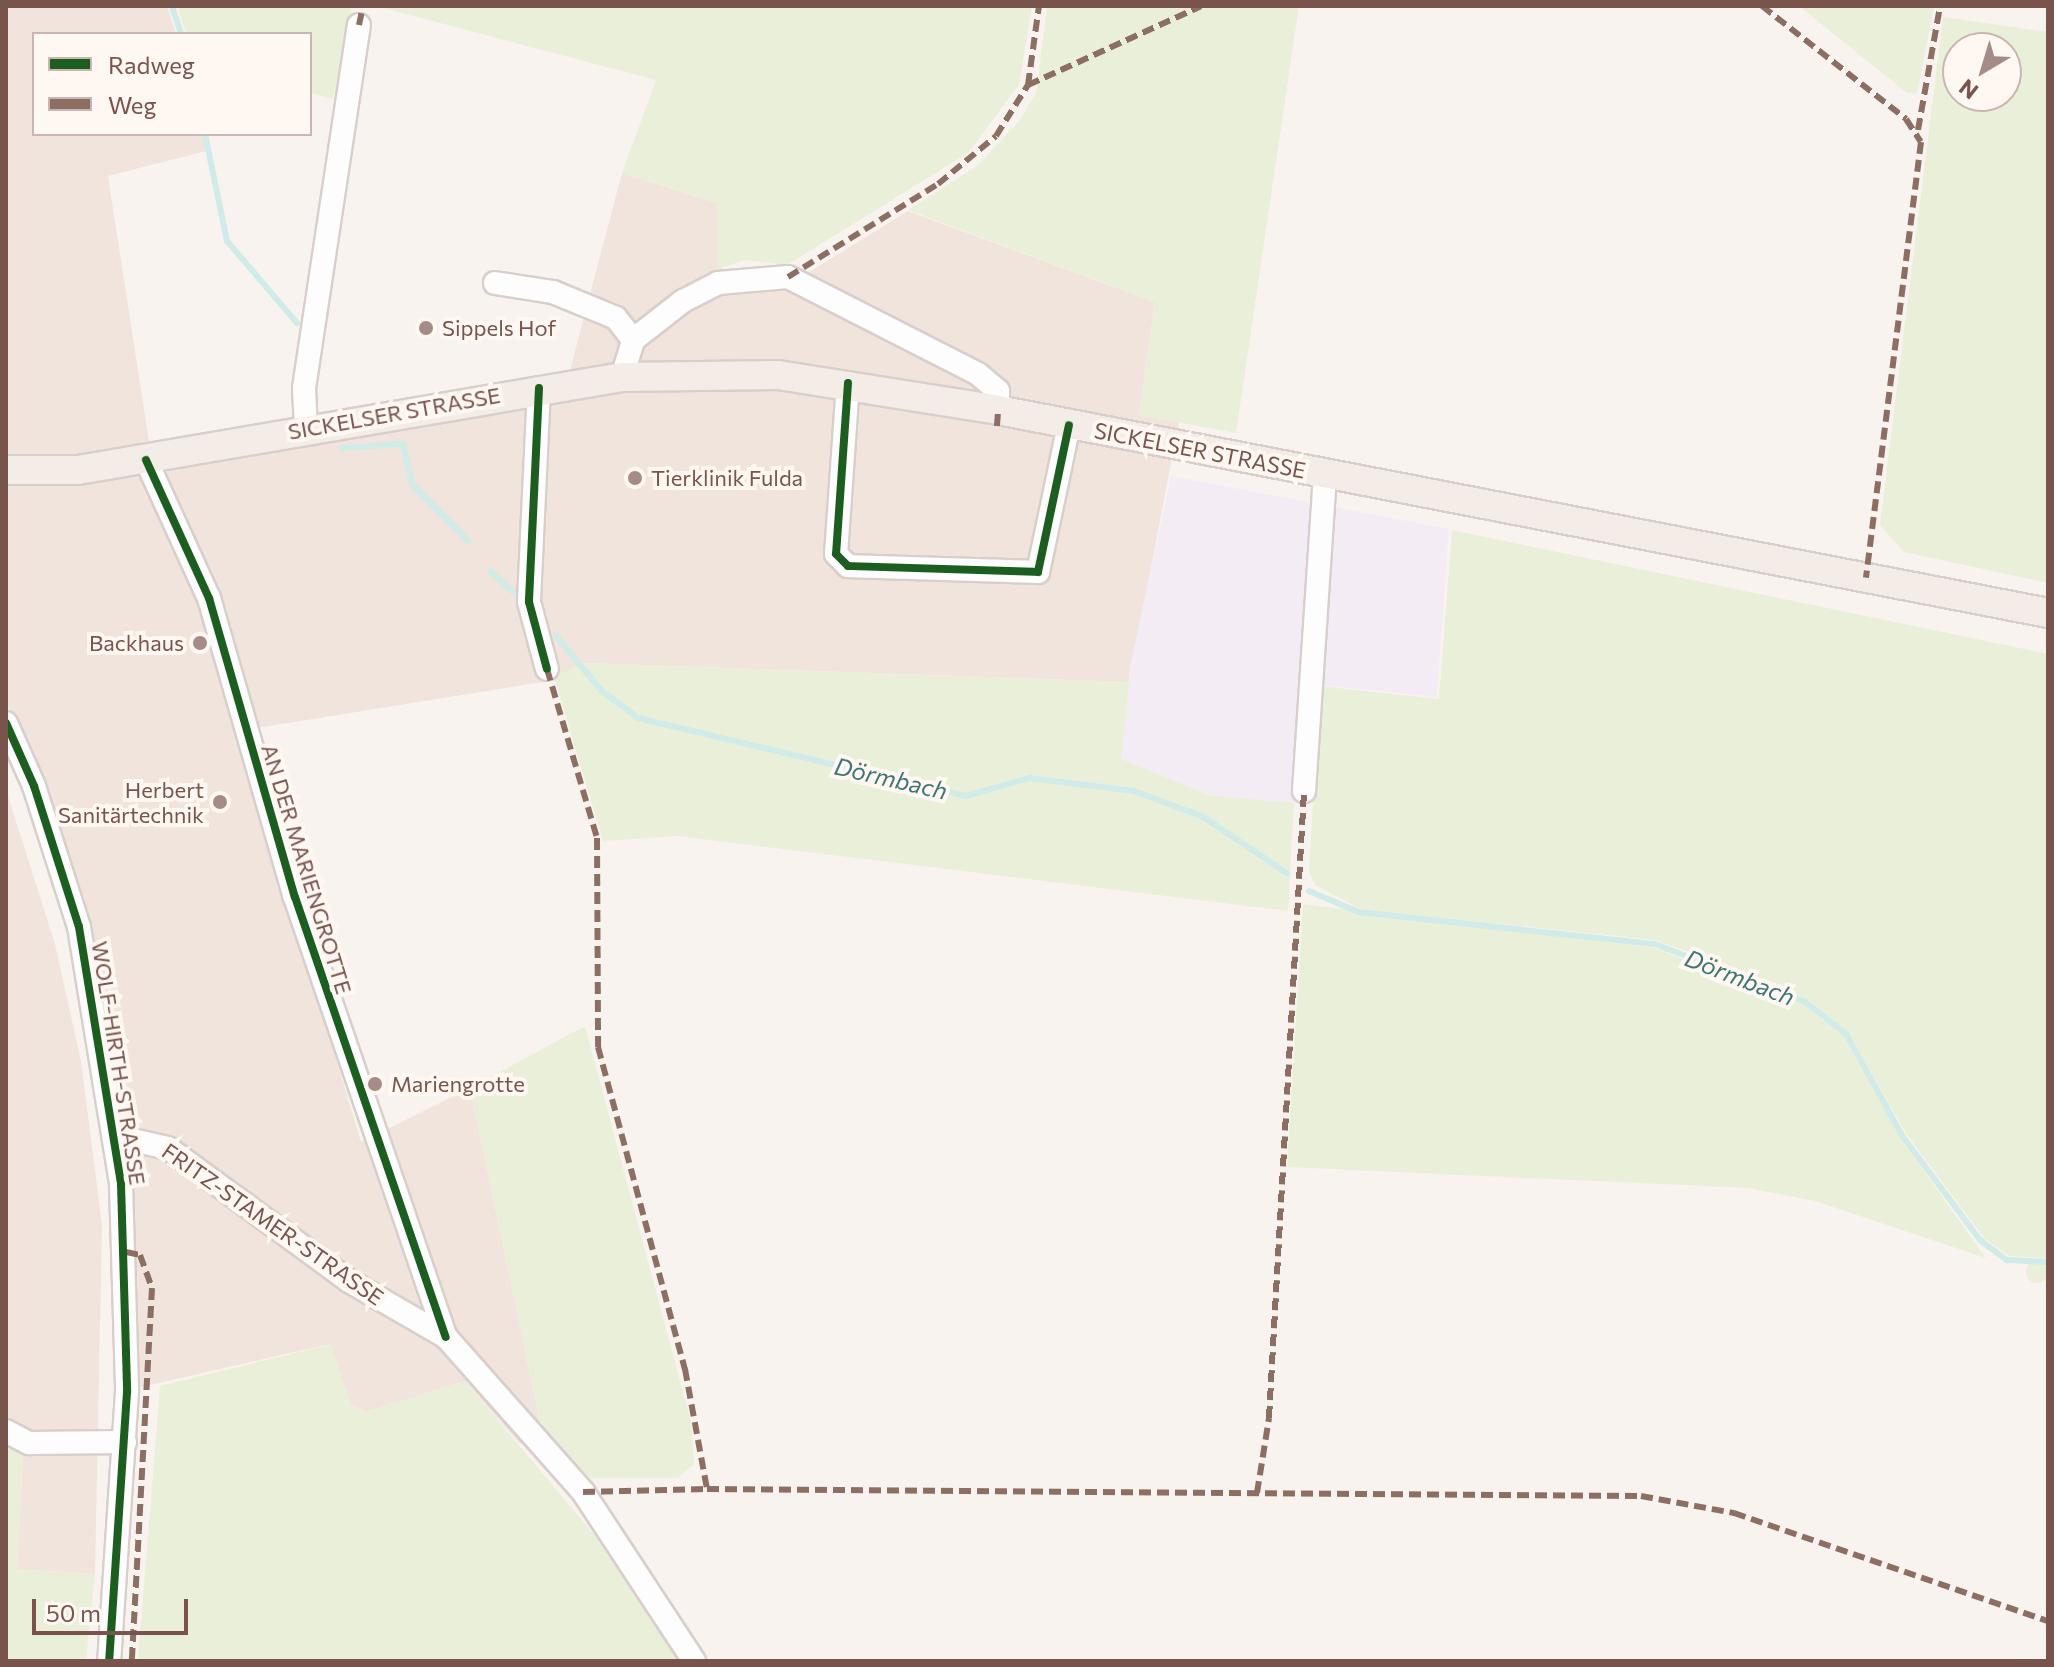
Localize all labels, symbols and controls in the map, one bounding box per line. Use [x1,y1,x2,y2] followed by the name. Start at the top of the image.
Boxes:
[32,32,312,136] legend
[1942,32,2022,112] north arrow
[108,50,195,79] text: Radweg
[1953,74,1983,105] text: N
[108,90,156,119] text: Weg
[442,315,556,341] place label: Sippels Hof
[417,319,435,337] marker: Sippels Hof
[286,381,502,445] street label: SICKELSER STRASSE
[1092,417,1308,483] street label: SICKELSER STRASSE
[651,465,803,491] place label: Tierklinik Fulda
[626,469,644,487] marker: Tierklinik Fulda
[89,630,184,656] place label: Backhaus
[191,634,209,652] marker: Backhaus
[256,741,358,997] street label: AN DER MARIENGROTTE
[832,751,950,805] water label: Dörmbach
[58,776,204,828] place label: Herbert Sanitärtechnik
[211,793,229,811] marker: Herbert Sanitärtechnik
[87,939,151,1187] street label: WOLF-HIRTH-STRASSE
[1681,943,1799,1011] water label: Dörmbach
[391,1071,525,1097] place label: Mariengrotte
[366,1075,384,1093] marker: Mariengrotte
[157,1137,389,1311] street label: FRITZ-STAMER-STRASSE
[36,1583,192,1633] scale bar
[46,1598,101,1627] text: 50 m

